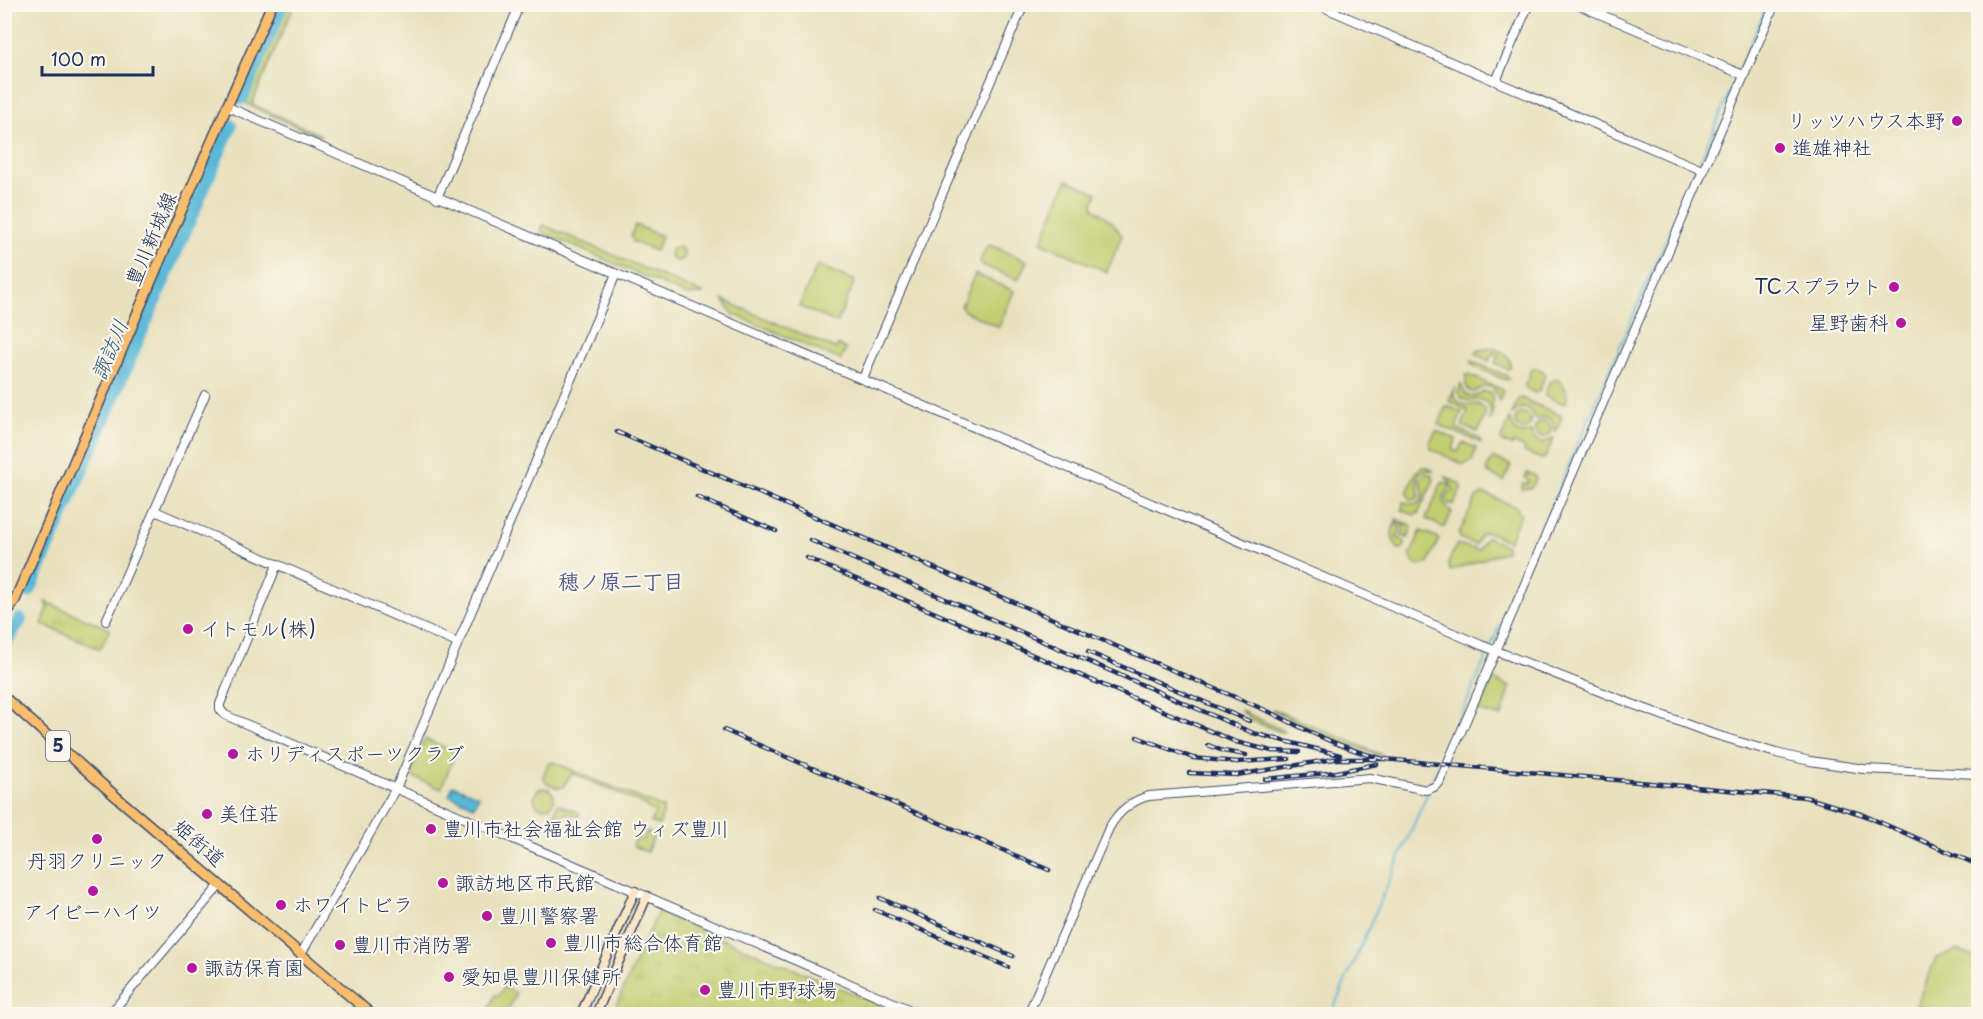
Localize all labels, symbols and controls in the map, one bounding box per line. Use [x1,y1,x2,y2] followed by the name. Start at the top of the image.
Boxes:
[42,39,153,77] scale bar
[51,45,106,72] text: 100 m
[1787,105,1945,135] place label: リッツハウス本野
[1950,114,1964,128] marker: リッツハウス本野
[1792,132,1872,162] place label: 進雄神社
[1773,141,1787,155] marker: 進雄神社
[117,187,183,290] street label: 豊川新城線
[1754,271,1882,301] place label: TCスプラウト
[1887,280,1901,294] marker: TCスプラウト
[1809,307,1889,337] place label: 星野歯科
[81,314,135,384] water label: 諏訪川
[1894,316,1908,330] marker: 星野歯科
[558,564,684,596] district label: 穂ノ原二丁目
[200,613,316,643] place label: イトモル(株)
[181,622,195,636] marker: イトモル(株)
[46,731,70,761] road number: 5
[245,738,465,768] place label: ホリディスポーツクラブ
[226,747,240,761] marker: ホリディスポーツクラブ
[219,798,279,828] place label: 美住荘
[200,807,214,821] marker: 美住荘
[167,811,232,873] street label: 姫街道
[443,813,730,843] place label: 豊川市社会福祉会館 ウィズ豊川
[424,822,438,836] marker: 豊川市社会福祉会館 ウィズ豊川
[90,832,104,846] marker: 丹羽クリニック
[27,845,167,875] place label: 丹羽クリニック
[455,867,595,897] place label: 諏訪地区市民館
[436,876,450,890] marker: 諏訪地区市民館
[86,884,100,898] marker: アイビーハイツ
[293,889,413,919] place label: ホワイトビラ
[24,896,162,926] place label: アイビーハイツ
[274,898,288,912] marker: ホワイトビラ
[499,900,599,930] place label: 豊川警察署
[480,909,494,923] marker: 豊川警察署
[563,927,723,957] place label: 豊川市総合体育館
[352,929,472,959] place label: 豊川市消防署
[544,936,558,950] marker: 豊川市総合体育館
[333,938,347,952] marker: 豊川市消防署
[204,952,304,982] place label: 諏訪保育園
[185,961,199,975] marker: 諏訪保育園
[461,961,621,991] place label: 愛知県豊川保健所
[442,970,456,984] marker: 愛知県豊川保健所
[717,974,837,1004] place label: 豊川市野球場
[698,983,712,997] marker: 豊川市野球場

